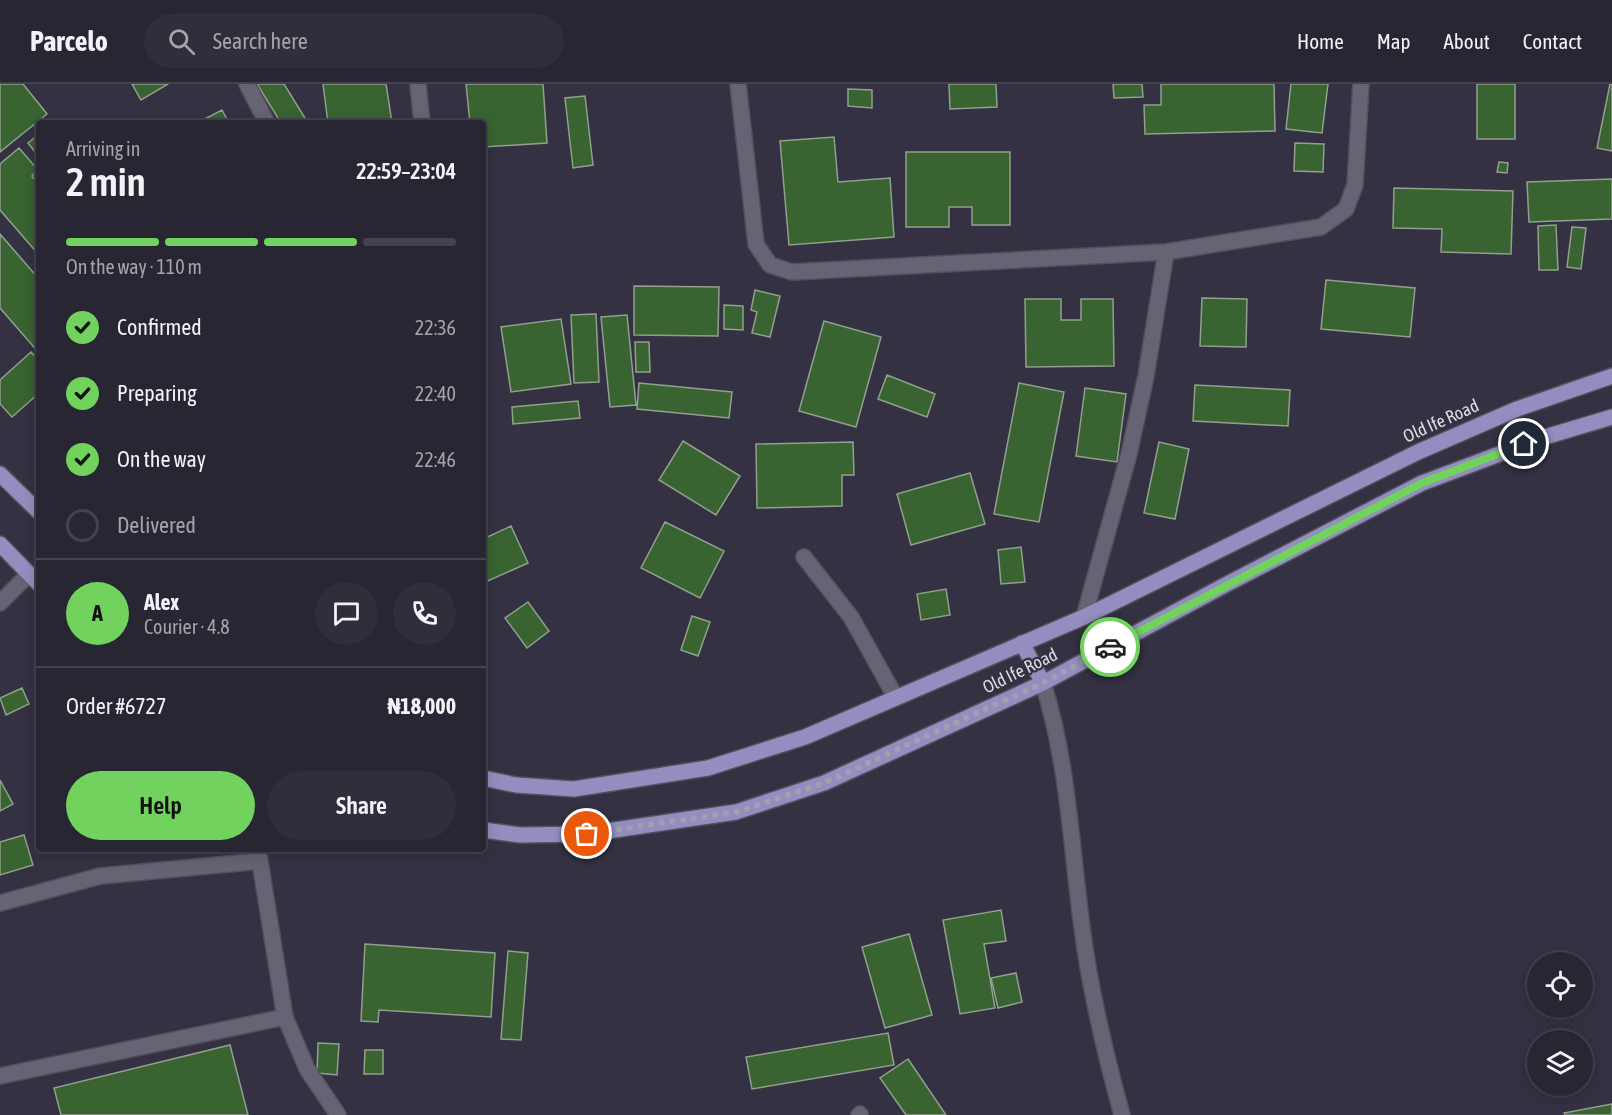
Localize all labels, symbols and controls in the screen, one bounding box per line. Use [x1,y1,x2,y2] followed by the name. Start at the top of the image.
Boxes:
[144,14,564,68] search box
[30,25,108,57] text: Parcelo
[165,25,198,58] icon: search
[213,28,308,54] text: Search here
[1297,29,1344,53] text: Home
[1377,29,1411,53] text: Map
[1444,29,1490,53] text: About
[1523,29,1582,53] text: Contact
[66,137,140,160] text: Arriving in
[356,158,456,184] text: 22:59–23:04
[66,160,146,204] text: 2 min
[66,255,202,278] text: On the way · 110 m
[66,311,99,344] icon: check
[117,314,202,340] text: Confirmed
[415,316,456,339] text: 22:36
[66,377,99,410] icon: check
[117,380,197,406] text: Preparing
[415,382,456,405] text: 22:40
[1400,395,1482,447] street label: Old Ife Road
[1498,418,1549,469] pin
[1507,427,1540,460] icon: home
[66,443,99,476] icon: check
[117,446,206,472] text: On the way
[415,448,456,471] text: 22:46
[117,512,196,538] text: Delivered
[315,582,378,645] button: chat
[393,582,456,645] button: phone
[144,589,179,615] text: Alex
[92,600,103,626] text: A
[144,615,230,638] text: Courier · 4.8
[1080,617,1140,677] courier
[1094,631,1127,664] icon: car
[979,643,1061,698] street label: Old Ife Road
[66,693,166,719] text: Order #6727
[387,693,456,719] text: ₦18,000
[66,771,255,840] button: Help
[267,771,456,840] button: Share
[561,808,612,859] pin
[570,817,603,850] icon: bag
[1527,952,1593,1096] map controls
[1527,952,1593,1018] button: locate
[1527,1030,1593,1096] button: layers

